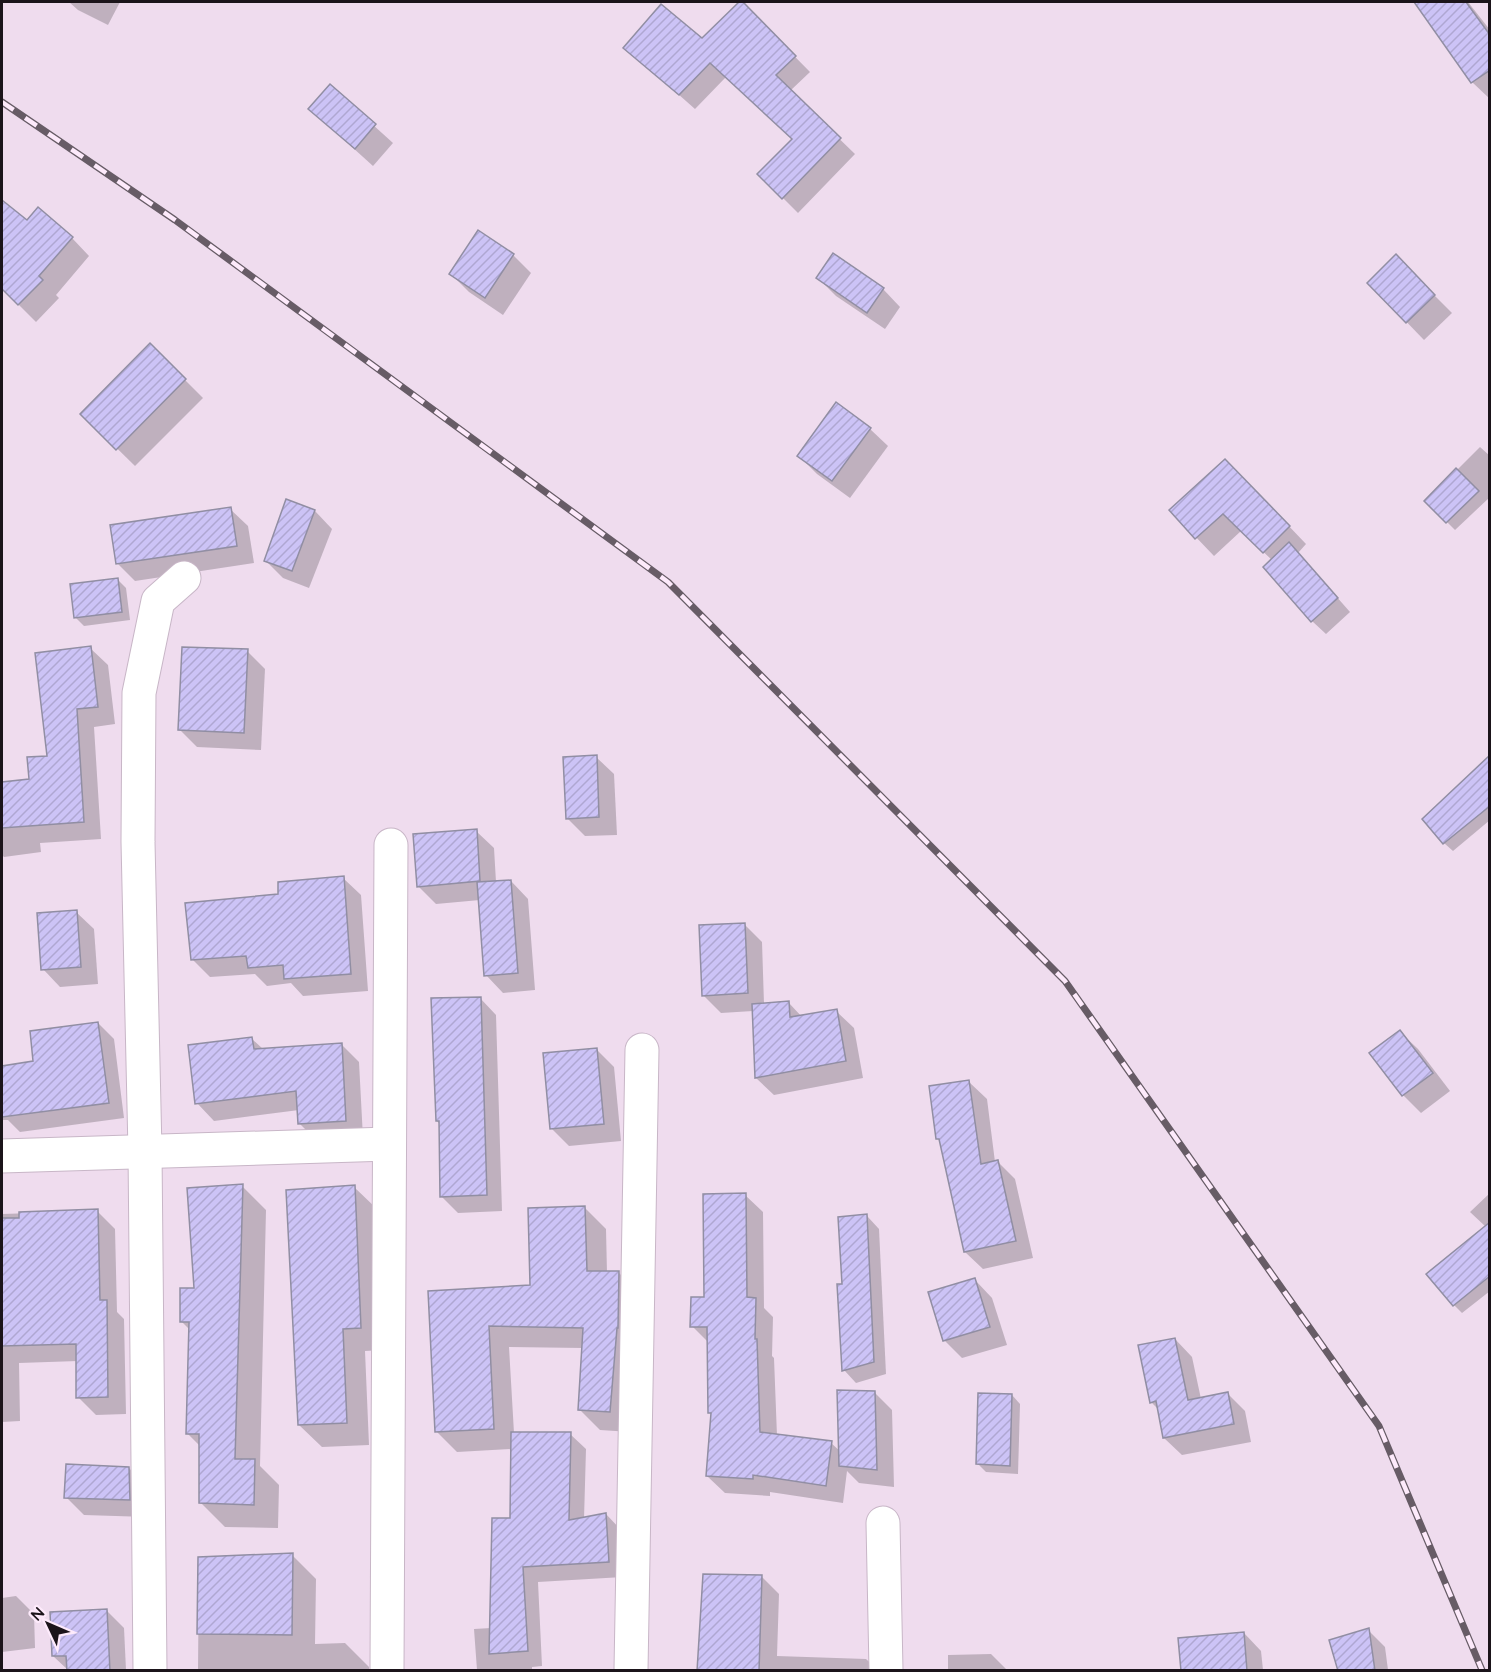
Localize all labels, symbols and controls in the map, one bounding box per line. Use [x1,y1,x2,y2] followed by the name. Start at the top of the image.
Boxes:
[18,1594,78,1654] north arrow
[26,1602,48,1625] text: N

